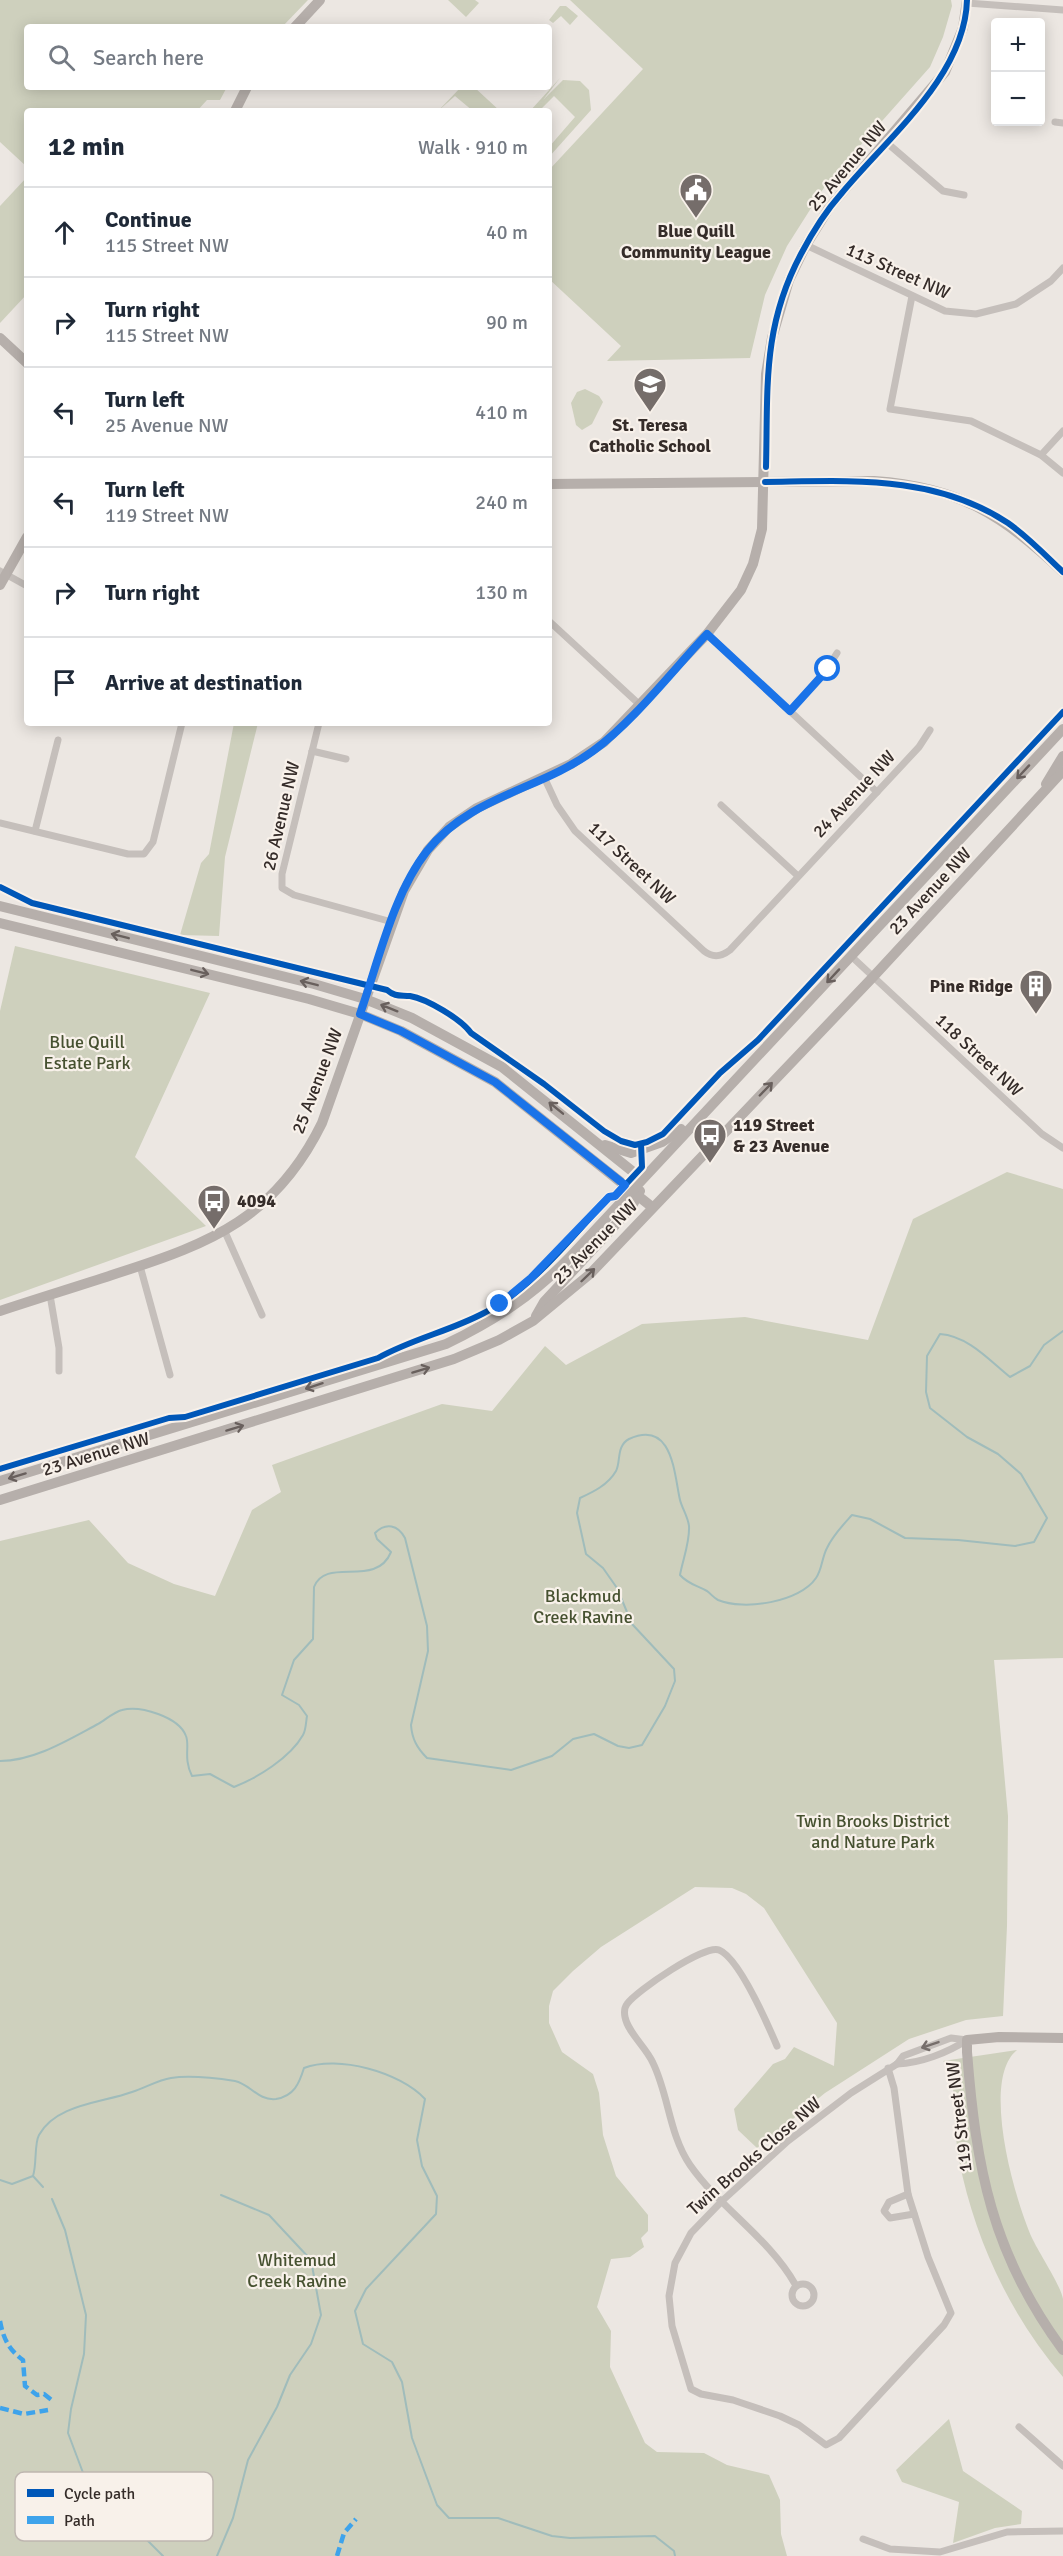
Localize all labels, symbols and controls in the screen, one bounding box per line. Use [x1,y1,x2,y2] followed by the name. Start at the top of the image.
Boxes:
[991,18,1045,126] map controls
[991,18,1045,72] button: +
[24,24,552,90] search box
[45,41,78,74] icon: search
[93,44,204,71] text: Search here
[991,72,1045,126] button: −
[803,116,891,216] street label: 25 Avenue NW
[48,131,125,163] text: 12 min
[418,135,528,160] text: Walk · 910 m
[678,172,714,219] public building icon: Blue Quill Community League
[105,206,192,233] text: Continue
[48,216,81,249] icon: ahead
[486,220,528,245] text: 40 m
[621,220,771,263] place label: Blue Quill Community League
[105,233,229,258] text: 115 Street NW
[843,238,953,304] street label: 113 Street NW
[105,296,200,323] text: Turn right
[48,306,81,339] icon: right
[486,310,528,335] text: 90 m
[105,323,229,348] text: 115 Street NW
[632,366,668,413] school or university icon: St. Teresa Catholic School
[105,386,185,413] text: Turn left
[48,396,81,429] icon: left
[475,400,528,425] text: 410 m
[105,413,229,438] text: 25 Avenue NW
[589,414,711,457] place label: St. Teresa Catholic School
[105,476,185,503] text: Turn left
[48,486,81,519] icon: left
[475,490,528,515] text: 240 m
[105,503,229,528] text: 119 Street NW
[48,576,81,609] icon: right
[105,579,200,606] text: Turn right
[475,580,528,605] text: 130 m
[814,655,840,681] route start
[48,666,81,699] icon: arrive
[105,669,302,696] text: Arrive at destination
[808,746,900,842] street label: 24 Avenue NW
[258,759,304,873] street label: 26 Avenue NW
[1016,764,1030,779] one-way arrow
[584,817,680,909] street label: 117 Street NW
[884,843,976,939] street label: 23 Avenue NW
[111,929,130,941] one-way arrow
[190,966,209,978] one-way arrow
[825,968,840,983] one-way arrow
[1018,968,1054,1015] building icon: Pine Ridge
[930,975,1013,997] place label: Pine Ridge
[300,976,319,988] one-way arrow
[380,1002,399,1013] one-way arrow
[931,1009,1027,1101] street label: 118 Street NW
[287,1025,347,1137] street label: 25 Avenue NW
[44,1031,131,1074] park label: Blue Quill Estate Park
[758,1081,773,1096] one-way arrow
[548,1101,564,1114] one-way arrow
[733,1114,829,1157] place label: 119 Street & 23 Avenue
[692,1117,728,1164] bus stop icon: 119 Street & 23 Avenue
[196,1183,232,1230] bus stop icon: 4094
[237,1190,276,1212] place label: 4094
[548,1195,642,1289] street label: 23 Avenue NW
[581,1268,596,1282] one-way arrow
[486,1290,512,1316] route end
[411,1364,430,1375] one-way arrow
[305,1381,324,1392] one-way arrow
[225,1422,244,1433] one-way arrow
[40,1427,152,1481] street label: 23 Avenue NW
[8,1471,27,1482] one-way arrow
[533,1585,633,1628] park label: Blackmud Creek Ravine
[796,1810,950,1853] park label: Twin Brooks District and Nature Park
[921,2040,940,2051] one-way arrow
[941,2060,977,2174] street label: 119 Street NW
[683,2092,825,2220] street label: Twin Brooks Close NW
[247,2249,347,2292] park label: Whitemud Creek Ravine
[15,2472,213,2541] legend
[64,2484,135,2504] text: Cycle path
[64,2511,95,2531] text: Path

